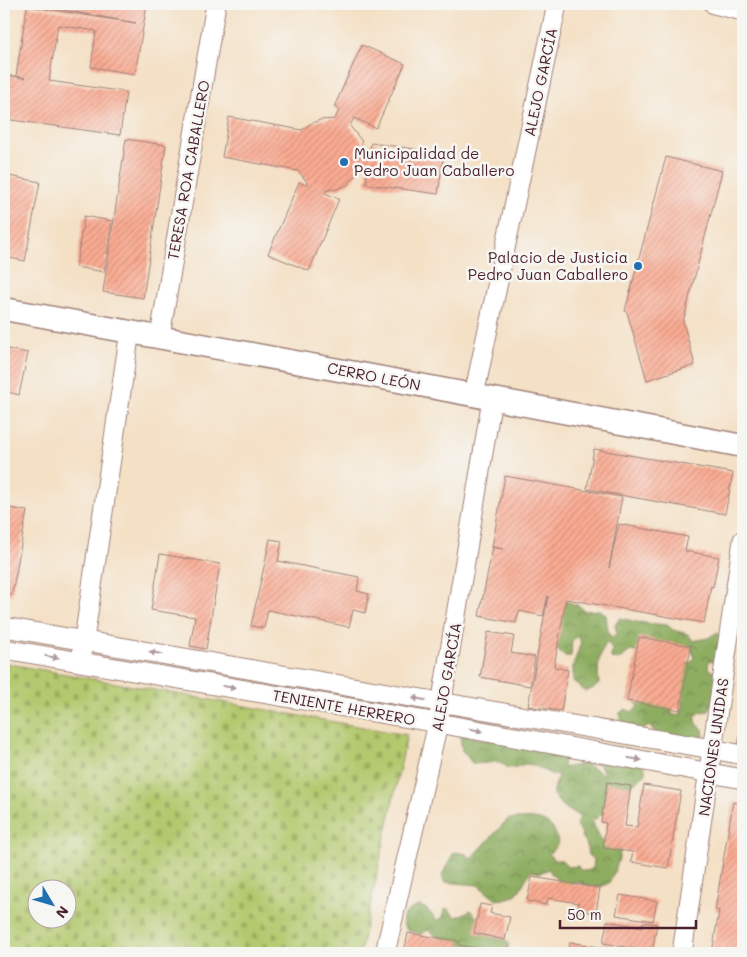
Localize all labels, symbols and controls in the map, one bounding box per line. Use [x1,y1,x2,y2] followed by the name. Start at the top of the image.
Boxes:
[519,26,561,138] street label: ALEJO GARCÍA
[162,78,214,261] street label: TERESA ROA CABALLERO
[354,143,514,180] place label: Municipalidad de Pedro Juan Caballero
[338,156,350,168] marker: Municipalidad de Pedro Juan Caballero
[468,247,628,284] place label: Palacio de Justicia Pedro Juan Caballero
[632,260,644,272] marker: Palacio de Justicia Pedro Juan Caballero
[326,357,422,395] street label: CERRO LEÓN
[427,621,465,733] street label: ALEJO GARCÍA
[148,648,164,656] one-way arrow
[44,653,60,661] one-way arrow
[693,677,733,817] street label: NACIONES UNIDAS
[222,684,238,692] one-way arrow
[271,685,417,729] street label: TENIENTE HERRERO
[411,694,427,702] one-way arrow
[468,726,484,734] one-way arrow
[628,756,644,764] one-way arrow
[28,880,78,930] north arrow
[560,897,696,929] scale bar
[52,902,73,922] text: N
[567,904,602,924] text: 50 m

